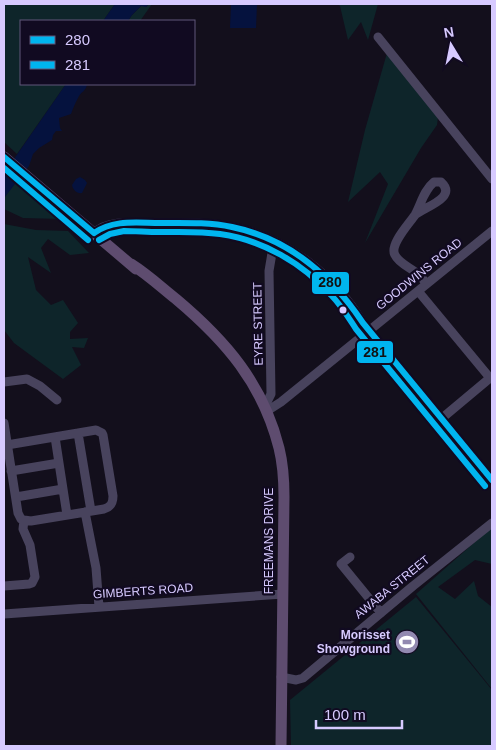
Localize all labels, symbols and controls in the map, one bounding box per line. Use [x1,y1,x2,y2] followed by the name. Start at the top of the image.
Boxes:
[20,20,195,85] legend
[426,20,476,70] north arrow
[442,23,455,41] text: N
[65,31,90,48] text: 280
[65,56,90,73] text: 281
[373,235,465,313] street label: GOODWINS ROAD
[311,271,350,295] line badge: 280
[318,274,342,290] text: 280
[250,282,266,366] street label: EYRE STREET
[338,305,348,315] unlabelled marker
[356,340,394,364] line badge: 281
[363,344,387,360] text: 281
[262,488,276,594] street label: FREEMANS DRIVE
[352,552,433,622] street label: AWABA STREET
[92,580,194,601] street label: GIMBERTS ROAD
[317,628,390,656] place label: Morisset Showground
[394,629,420,655] sports icon: Morisset Showground
[316,698,402,730] scale bar
[324,706,366,723] text: 100 m

